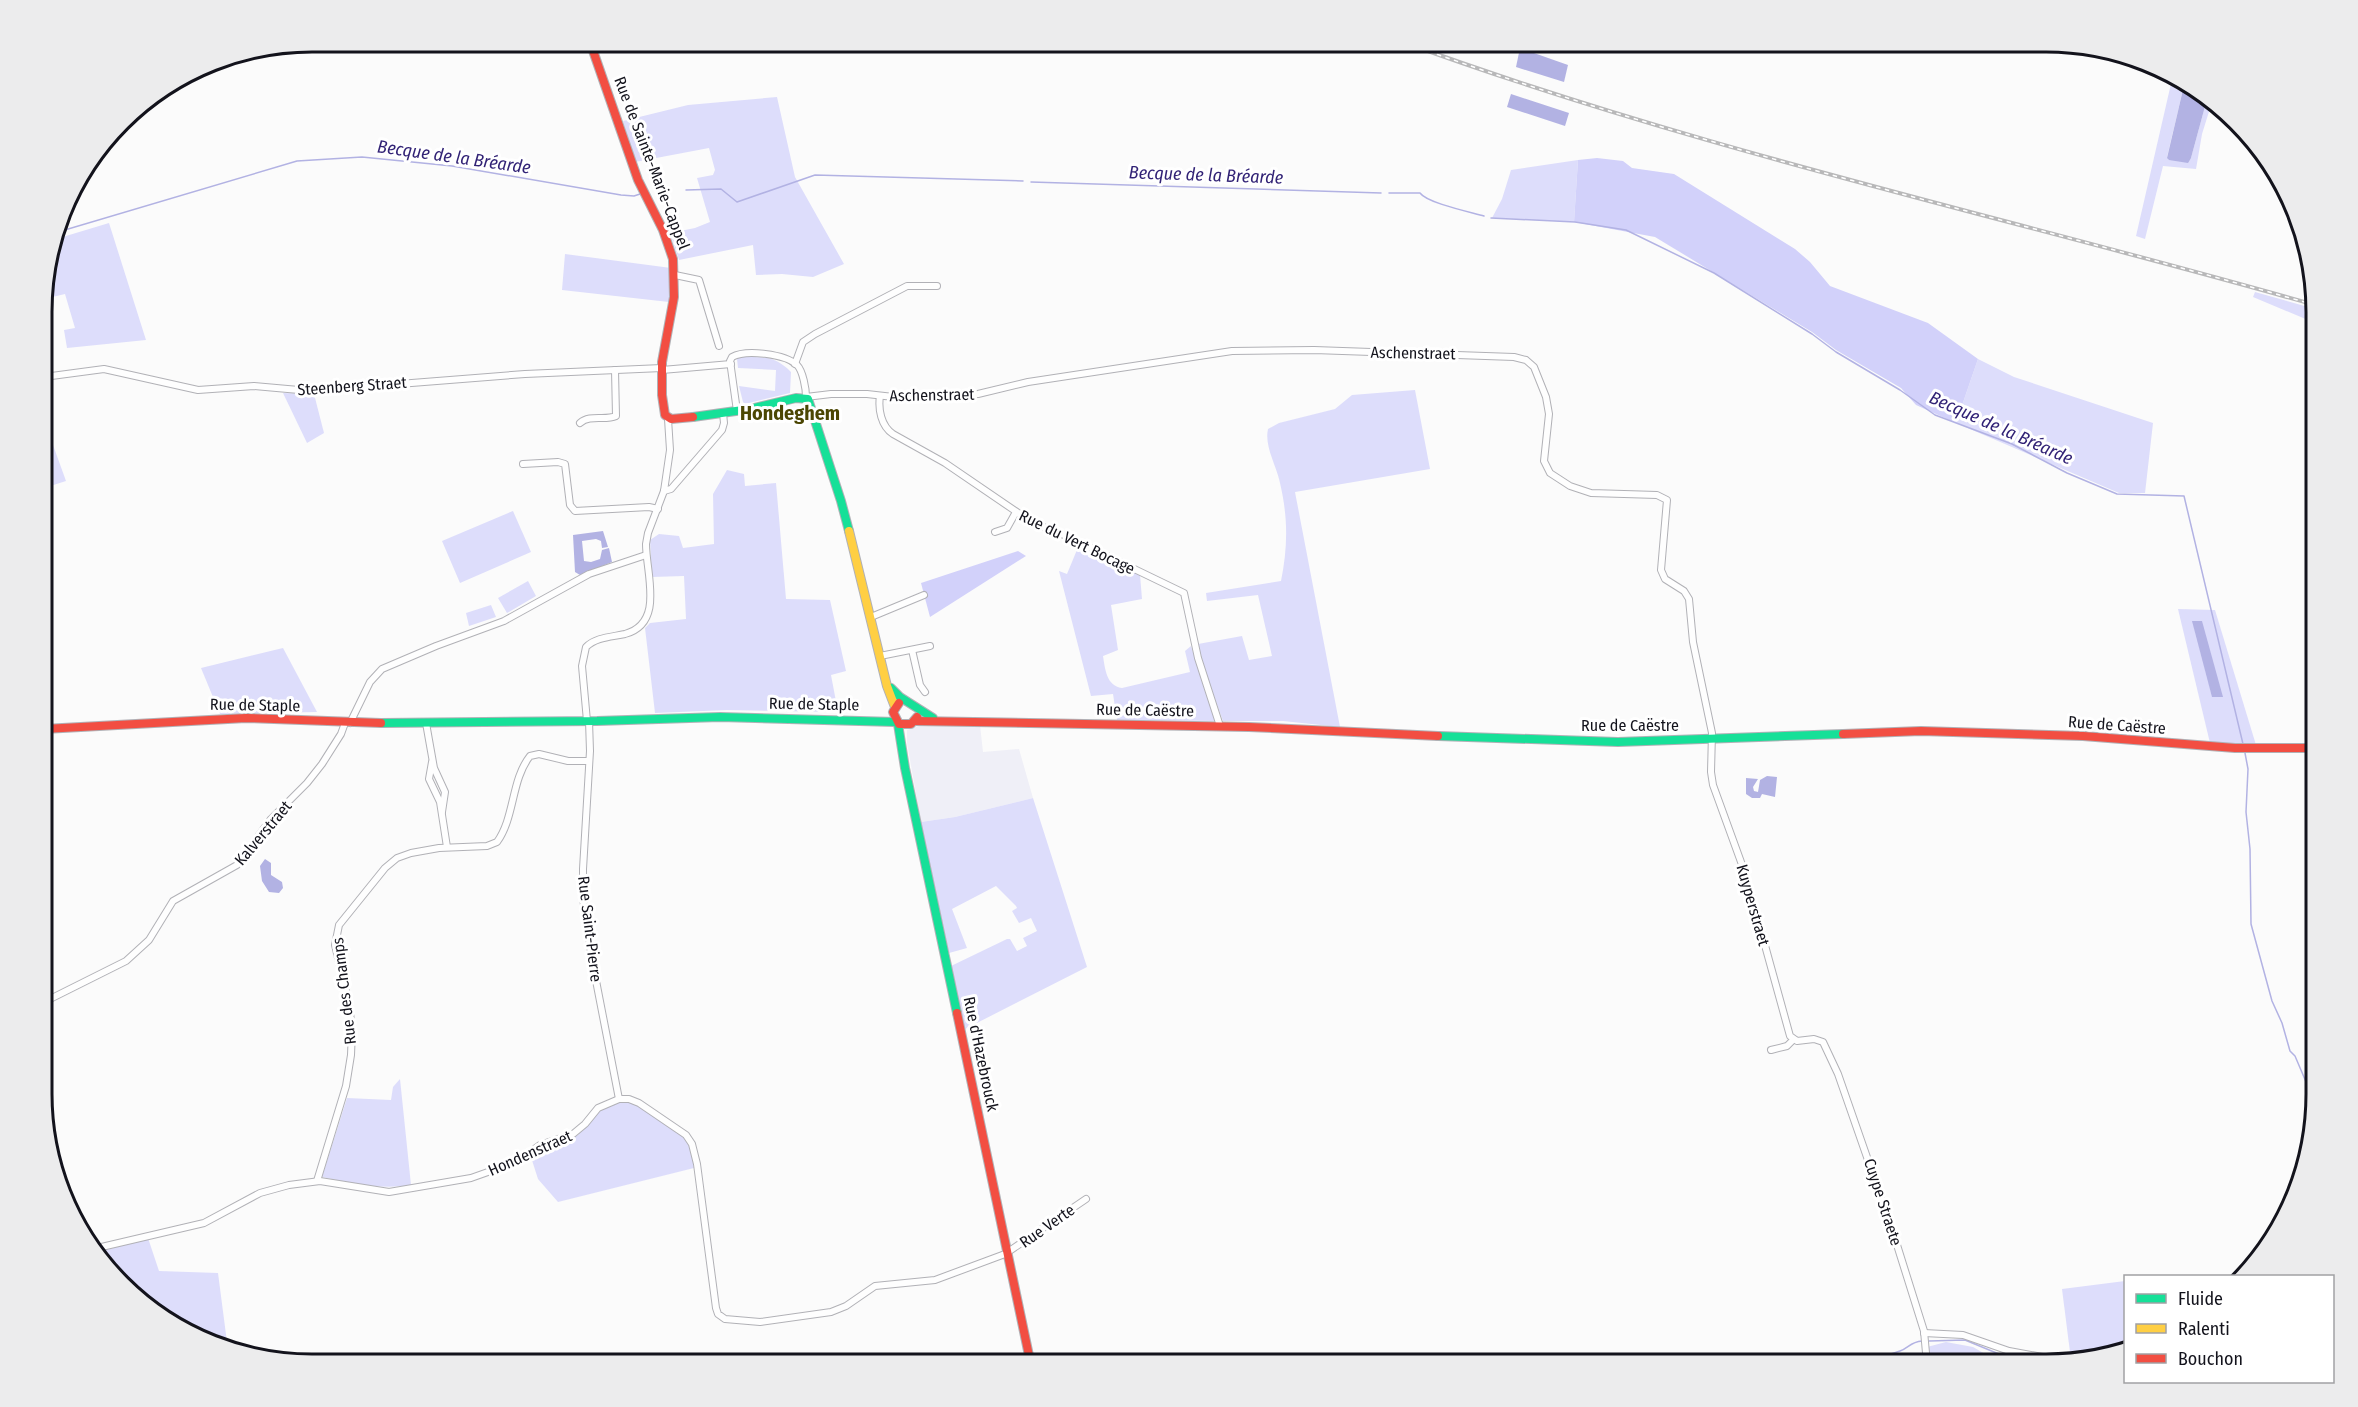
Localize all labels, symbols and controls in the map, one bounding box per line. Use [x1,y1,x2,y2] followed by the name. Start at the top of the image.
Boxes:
[610,74,694,252] street label: Rue de Sainte-Marie-Cappel
[376,135,533,179] water label: Becque de la Bréarde
[1128,161,1284,189] water label: Becque de la Bréarde
[1370,343,1456,363] street label: Aschenstraet
[297,373,408,399] street label: Steenberg Straet
[889,385,975,405] street label: Aschenstraet
[1926,387,2077,470] water label: Becque de la Bréarde
[740,401,840,425] district label: Hondeghem
[1016,506,1138,578] street label: Rue du Vert Bocage
[769,694,859,714] street label: Rue de Staple
[210,695,300,715] street label: Rue de Staple
[1096,700,1194,720] street label: Rue de Caëstre
[2068,712,2167,738] street label: Rue de Caëstre
[1581,716,1679,735] street label: Rue de Caëstre
[230,796,296,869] street label: Kalverstraet
[1732,862,1774,949] street label: Kuyperstraet
[574,875,606,983] street label: Rue Saint-Pierre
[328,936,360,1046] street label: Rue des Champs
[960,995,1003,1114] street label: Rue d'Hazebrouck
[485,1126,575,1180] street label: Hondenstraet
[1860,1156,1906,1248] street label: Cuype Straete
[1016,1200,1078,1252] street label: Rue Verte
[2124,1275,2334,1383] legend
[2178,1288,2223,1310] text: Fluide
[2178,1318,2230,1340] text: Ralenti
[2178,1348,2243,1370] text: Bouchon

